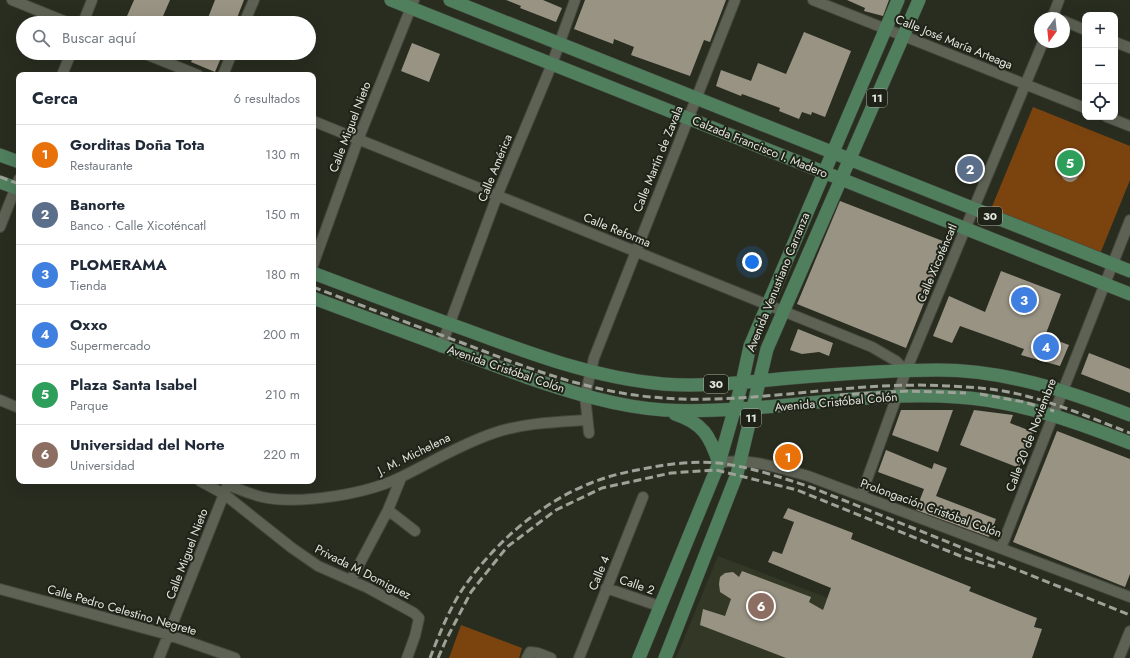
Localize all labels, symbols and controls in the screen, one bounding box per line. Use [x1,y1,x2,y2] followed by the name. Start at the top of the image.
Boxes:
[893,10,1015,74] street label: Calle José María Arteaga
[1034,12,1070,48] north arrow
[1082,12,1118,120] map controls
[1082,12,1118,48] button: +
[16,16,316,60] search box
[30,27,52,49] icon: search
[62,27,136,49] text: Buscar aquí
[1082,48,1118,84] button: −
[324,79,376,175] street label: Calle Miguel Nieto
[1082,84,1118,120] button: locate
[32,86,78,110] text: Cerca
[233,89,300,108] text: 6 resultados
[867,89,887,107] road number: 11
[628,103,688,215] street label: Calle Martín de Zavala
[689,112,831,183] street label: Calzada Francisco I. Madero
[473,131,517,205] street label: Calle América
[70,134,205,156] text: Gorditas Doña Tota
[42,145,48,164] text: 1
[265,145,300,164] text: 130 m
[1057,148,1083,178] pin: 5
[957,154,983,184] pin: 2
[70,156,133,175] text: Restaurante
[70,194,125,216] text: Banorte
[41,205,49,224] text: 2
[265,205,300,224] text: 150 m
[978,207,1002,225] road number: 30
[581,208,654,252] street label: Calle Reforma
[742,210,814,354] street label: Avenida Venustiano Carranza
[70,216,206,235] text: Banco · Calle Xicoténcatl
[912,221,962,305] street label: Calle Xicoténcatl
[742,252,762,272] your location
[70,254,167,276] text: PLOMERAMA
[41,265,49,284] text: 3
[265,265,300,284] text: 180 m
[70,276,107,295] text: Tienda
[1011,285,1037,315] pin: 3
[70,314,107,336] text: Oxxo
[40,325,50,344] text: 4
[263,325,300,344] text: 200 m
[1033,332,1059,362] pin: 4
[70,336,151,355] text: Supermercado
[445,340,567,398] street label: Avenida Cristóbal Colón
[70,374,197,396] text: Plaza Santa Isabel
[704,375,728,393] road number: 30
[1001,376,1061,494] street label: Calle 20 de Noviembre
[41,385,49,404] text: 5
[265,385,300,404] text: 210 m
[774,388,898,416] street label: Avenida Cristóbal Colón
[70,396,108,415] text: Parque
[741,409,761,427] road number: 11
[373,428,454,480] street label: J. M. Michelena
[70,434,225,456] text: Universidad del Norte
[775,442,801,472] pin: 1
[41,445,49,464] text: 6
[263,445,300,464] text: 220 m
[70,456,135,475] text: Universidad
[858,474,1004,542] street label: Prolongación Cristóbal Colón
[161,506,213,602] street label: Calle Miguel Nieto
[312,540,415,604] street label: Privada M Domiguez
[584,553,614,593] street label: Calle 4
[617,571,657,599] street label: Calle 2
[45,580,199,640] street label: Calle Pedro Celestino Negrete
[748,591,774,621] pin: 6

